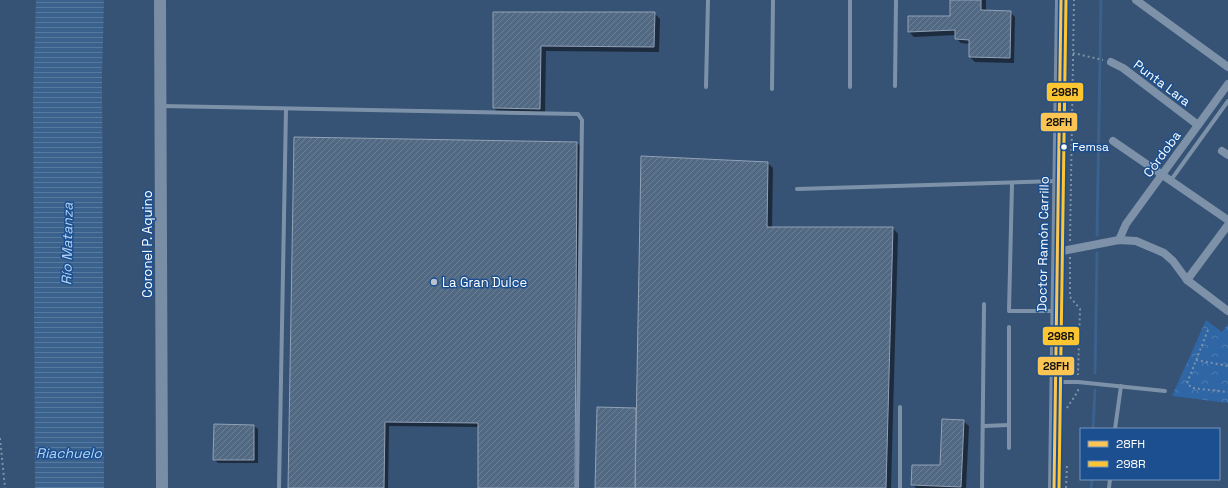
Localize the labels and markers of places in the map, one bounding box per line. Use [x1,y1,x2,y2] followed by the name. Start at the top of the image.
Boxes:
[1072,139,1109,155] place label: Femsa
[1059,142,1069,152] marker: Femsa
[442,274,527,291] place label: La Gran Dulce
[429,277,439,287] marker: La Gran Dulce

